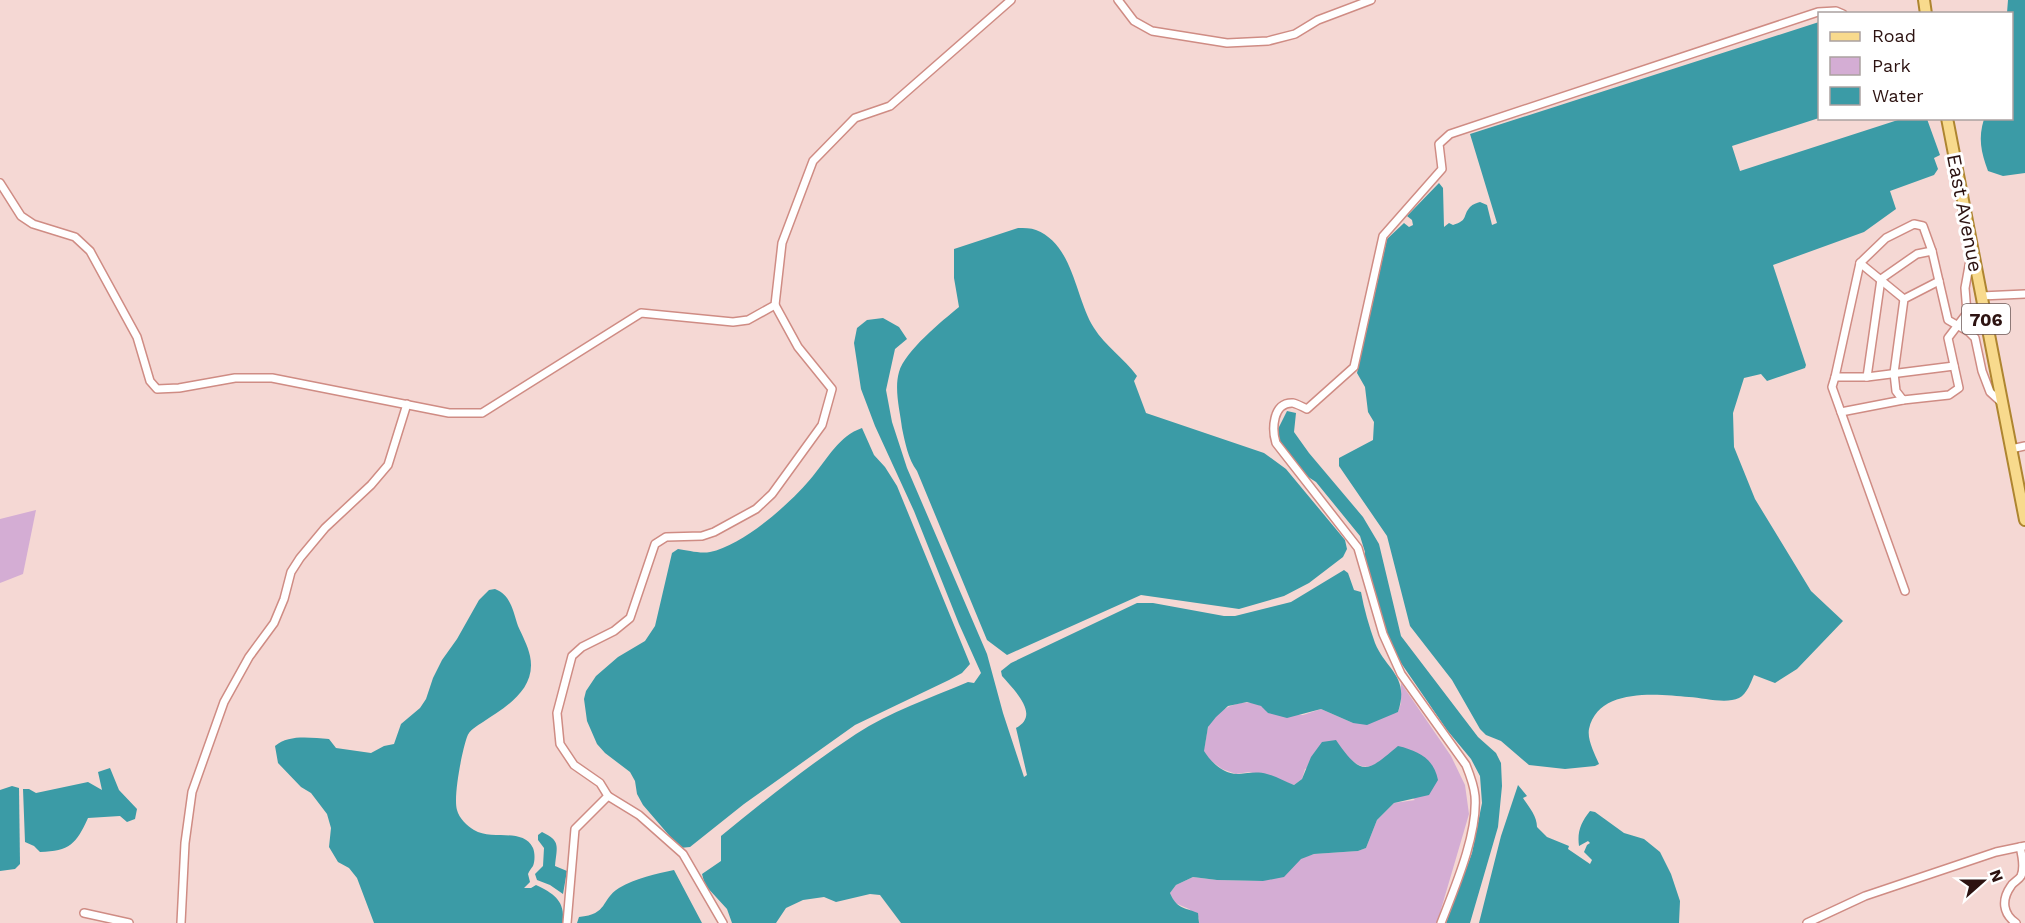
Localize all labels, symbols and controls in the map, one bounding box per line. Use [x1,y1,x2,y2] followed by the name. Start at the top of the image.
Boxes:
[1818,12,2013,120] legend
[1872,25,1916,46] text: Road
[1872,55,1911,76] text: Park
[1872,85,1924,106] text: Water
[1942,152,1988,274] street label: East Avenue
[1962,304,2010,334] road number: 706
[1953,851,2013,911] north arrow
[1986,867,2008,885] text: N

